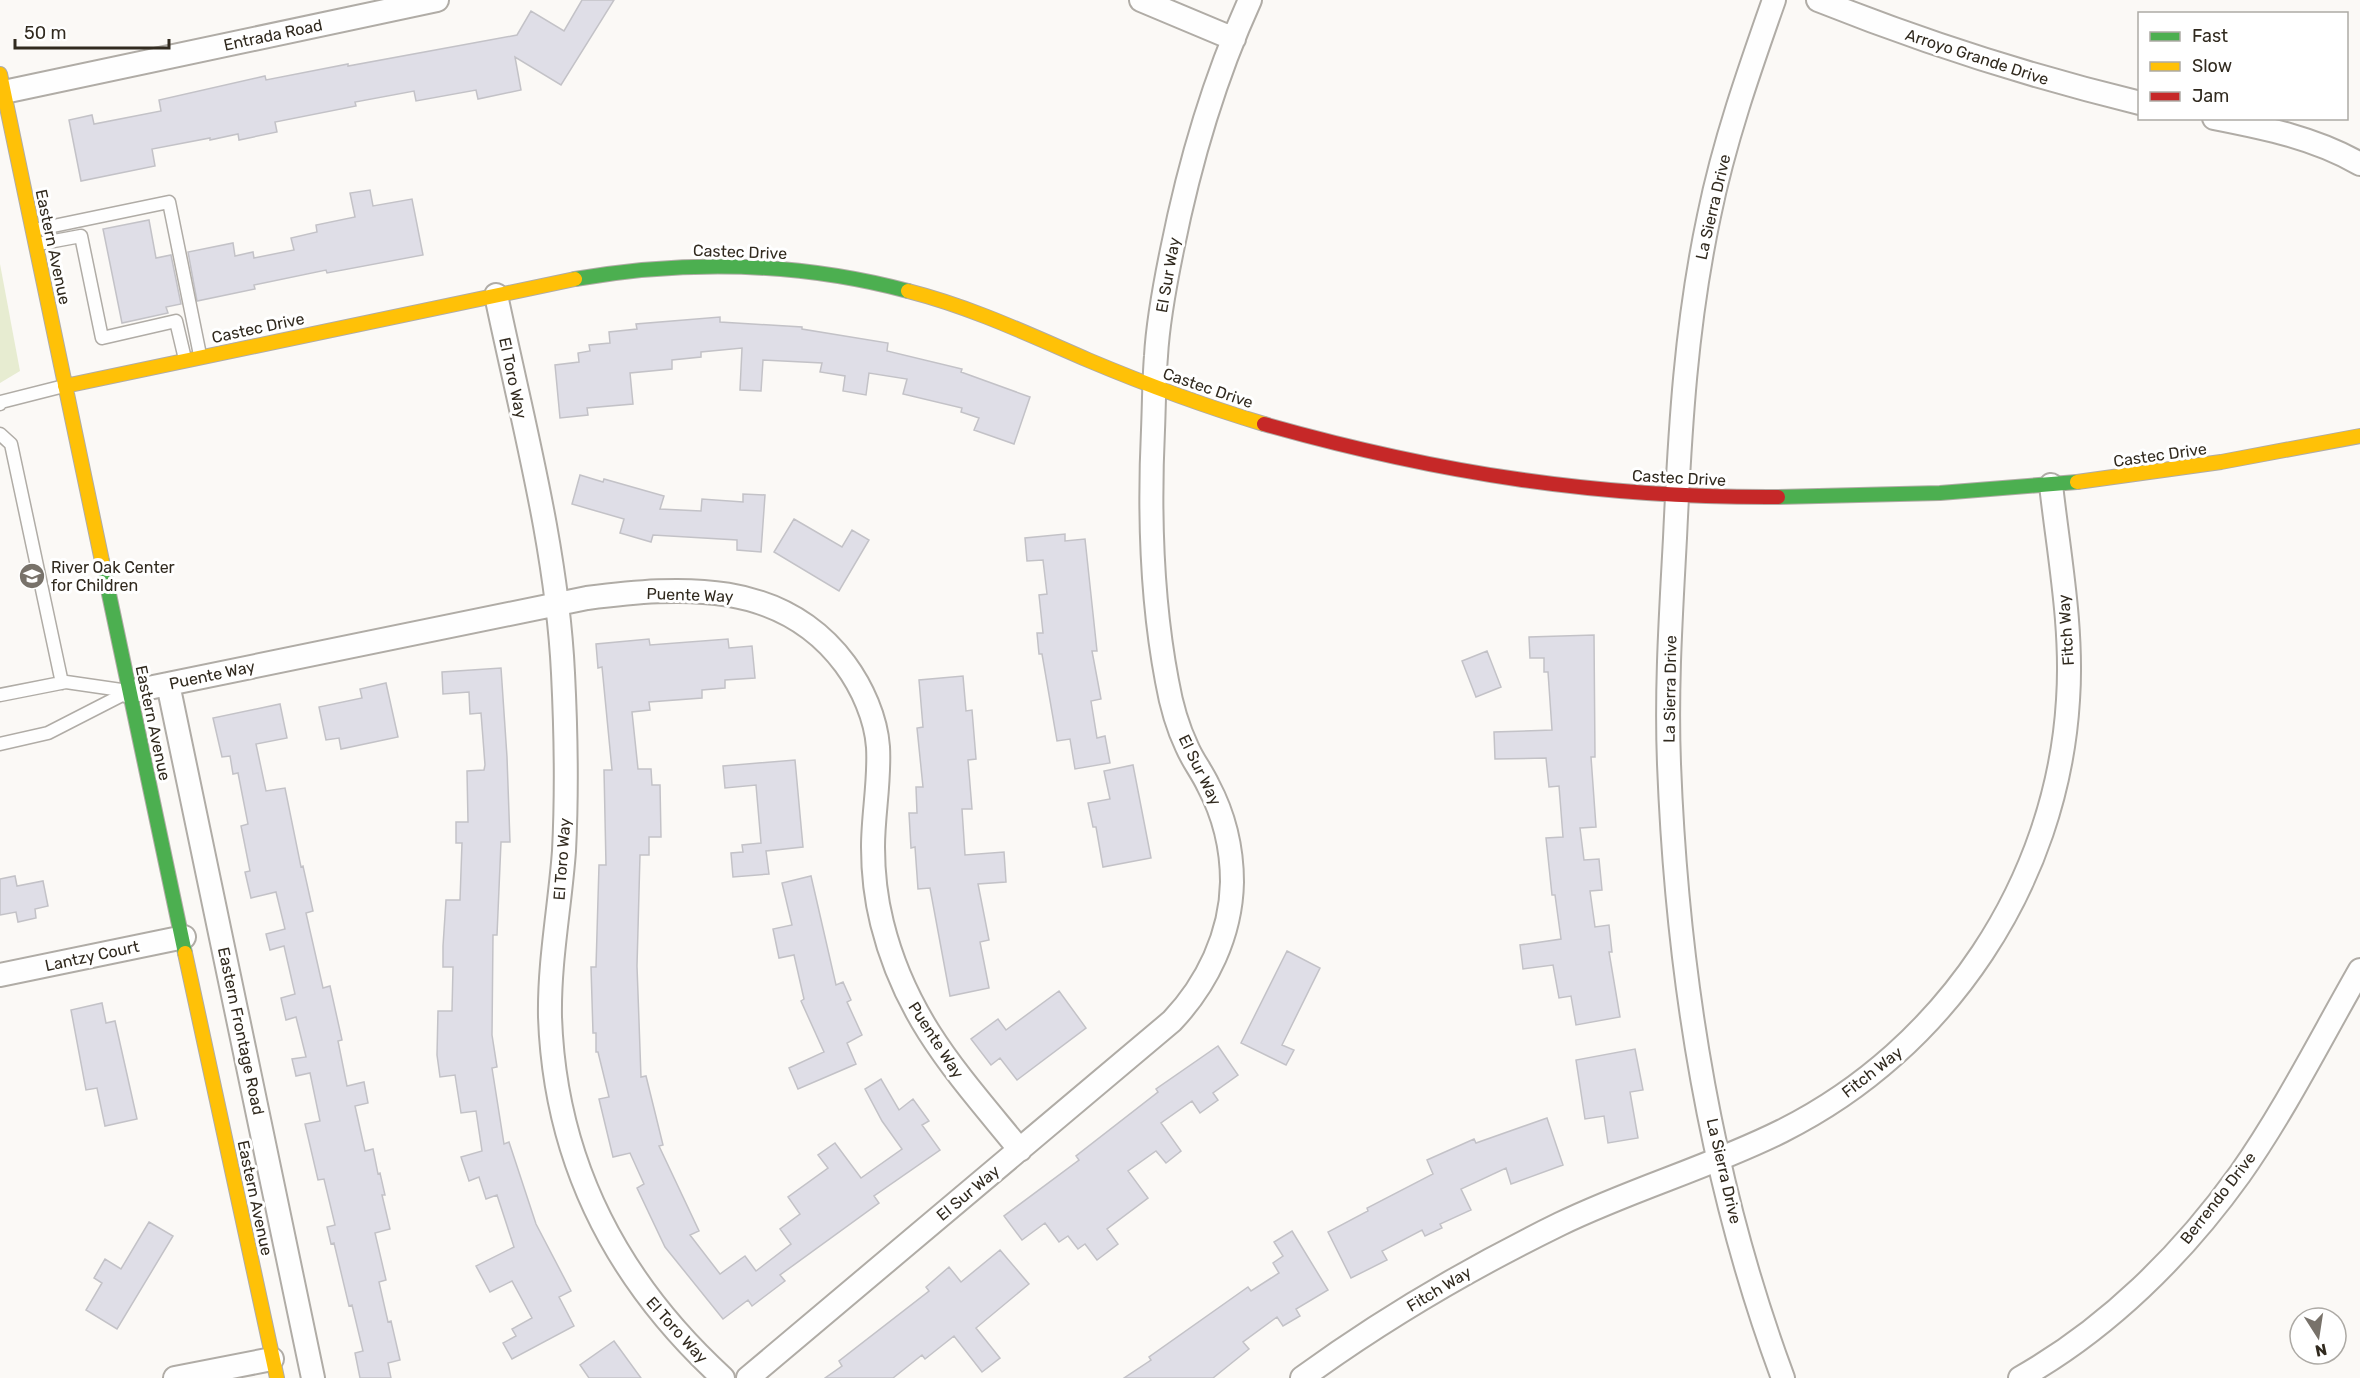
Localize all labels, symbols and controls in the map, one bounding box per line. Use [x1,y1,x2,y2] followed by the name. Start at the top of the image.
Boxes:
[15,12,170,50] scale bar
[2138,12,2348,120] legend
[222,15,324,55] street label: Entrada Road
[24,22,67,44] text: 50 m
[1903,25,2051,89] street label: Arroyo Grande Drive
[2192,25,2228,47] text: Fast
[2192,55,2232,77] text: Slow
[2192,85,2229,107] text: Jam
[1692,152,1734,262] street label: La Sierra Drive
[32,188,74,306] street label: Eastern Avenue
[1152,236,1184,314] street label: El Sur Way
[693,241,787,263] street label: Castec Drive
[210,309,306,347] street label: Castec Drive
[495,336,531,421] street label: El Toro Way
[1160,364,1256,412] street label: Castec Drive
[2112,439,2208,471] street label: Castec Drive
[1632,466,1727,490] street label: Castec Drive
[51,558,175,595] place label: River Oak Center for Children
[17,561,47,591] school or university icon: River Oak Center for Children
[646,584,734,606] street label: Puente Way
[2054,593,2078,666] street label: Fitch Way
[1660,635,1680,743] street label: La Sierra Drive
[167,657,257,693] street label: Puente Way
[132,664,174,782] street label: Eastern Avenue
[1175,731,1225,809] street label: El Sur Way
[550,817,574,901] street label: El Toro Way
[43,937,141,975] street label: Lantzy Court
[214,945,268,1117] street label: Eastern Frontage Road
[904,998,968,1082] street label: Puente Way
[1838,1042,1906,1102] street label: Fitch Way
[1703,1116,1745,1226] street label: La Sierra Drive
[234,1139,276,1257] street label: Eastern Avenue
[2176,1148,2260,1248] street label: Berrendo Drive
[933,1161,1003,1225] street label: El Sur Way
[1403,1262,1475,1316] street label: Fitch Way
[642,1293,712,1367] street label: El Toro Way
[2288,1306,2348,1366] north arrow
[2313,1340,2329,1361] text: N

